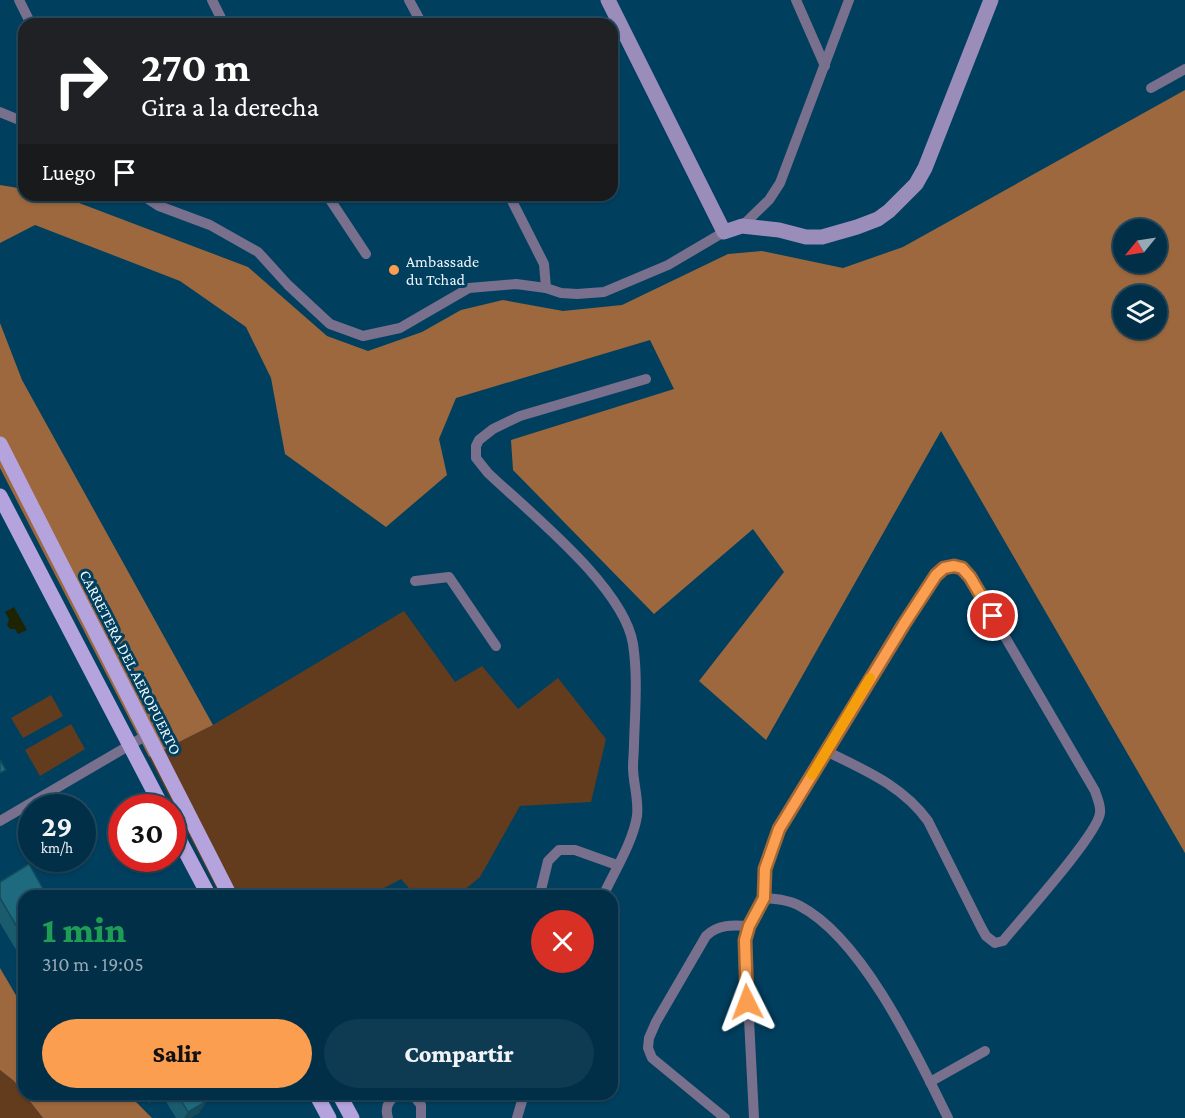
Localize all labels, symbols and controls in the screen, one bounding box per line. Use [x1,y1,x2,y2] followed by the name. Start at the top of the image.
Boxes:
[42,42,120,120] icon: right
[141,43,250,90] text: 270 m
[141,92,319,122] text: Gira a la derecha
[108,156,141,189] icon: arrive
[42,160,96,185] text: Luego
[1113,219,1167,273] north arrow
[1113,219,1167,339] map controls
[406,253,479,288] place label: Ambassade du Tchad
[387,263,401,277] marker: Ambassade du Tchad
[1113,285,1167,339] button: layers
[76,567,185,757] street label: CARRETERA DEL AEROPUERTO
[967,590,1018,641] pin
[976,599,1009,632] icon: arrive
[108,794,186,872] speed limit sign: 30
[41,809,73,842] text: 29
[41,840,73,856] text: km/h
[42,910,126,950] text: 1 min
[531,910,594,973] button: close
[42,953,144,975] text: 310 m · 19:05
[715,970,779,1034] position arrow
[42,1019,312,1088] button: Salir
[324,1019,594,1088] button: Compartir

